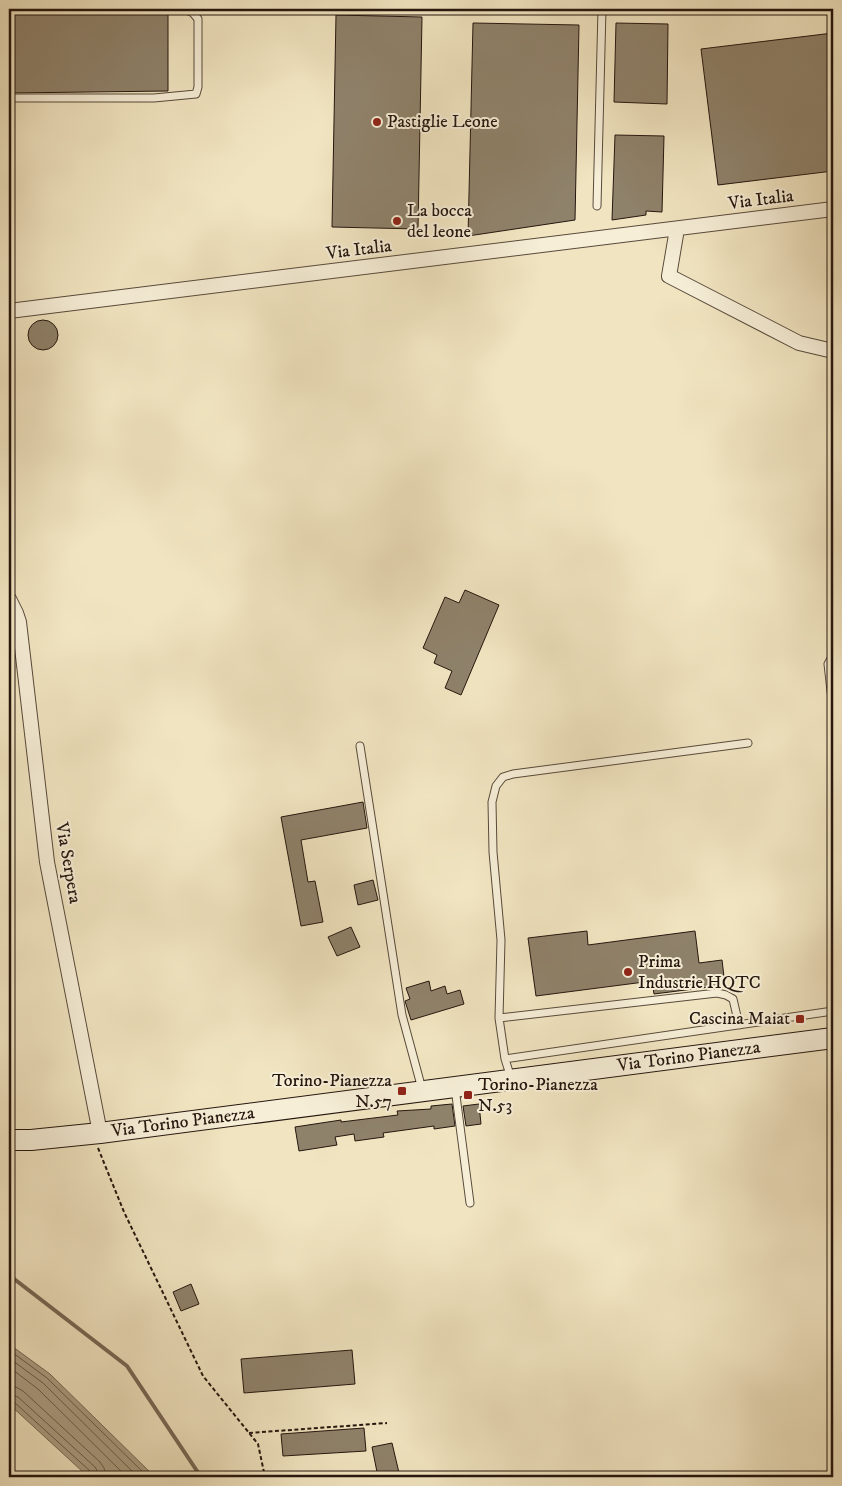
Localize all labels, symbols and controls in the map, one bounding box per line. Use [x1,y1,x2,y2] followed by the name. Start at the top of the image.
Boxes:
[387,111,498,133] place label: Pastiglie Leone
[371,116,383,128] marker: Pastiglie Leone
[726,185,795,215] street label: Via Italia
[407,200,472,243] place label: La bocca del leone
[391,215,403,227] marker: La bocca del leone
[324,235,393,265] street label: Via Italia
[50,820,86,906] street label: Via Serpera
[638,951,761,994] place label: Prima Industrie HQTC
[622,966,634,978] marker: Prima Industrie HQTC
[689,1008,790,1030] place label: Cascina Maiat
[794,1013,806,1025] marker: Cascina Maiat
[615,1036,762,1077] street label: Via Torino Pianezza
[272,1070,392,1113] place label: Torino-Pianezza N.57
[478,1074,598,1117] place label: Torino-Pianezza N.53
[396,1085,408,1097] marker: Torino-Pianezza N.57
[462,1089,474,1101] marker: Torino-Pianezza N.53
[109,1102,256,1143] street label: Via Torino Pianezza

